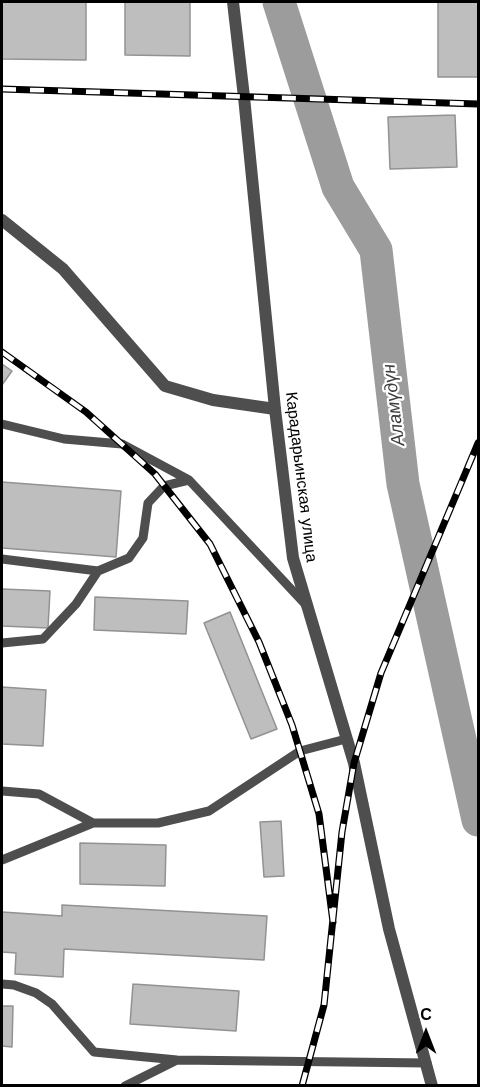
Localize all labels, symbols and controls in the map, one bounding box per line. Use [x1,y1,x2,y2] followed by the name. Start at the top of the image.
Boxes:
[378,363,410,447] water label: Аламүдүн
[281,391,321,563] street label: Карадарьинская улица
[396,1003,456,1063] north arrow
[420,1005,432,1024] text: С

